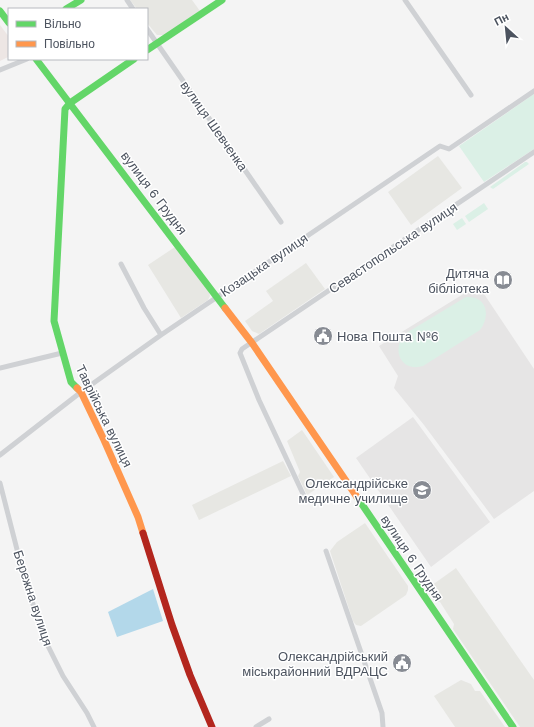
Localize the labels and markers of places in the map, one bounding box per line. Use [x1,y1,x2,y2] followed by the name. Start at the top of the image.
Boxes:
[428,266,490,296] place label: Дитяча бібліотека
[492,269,514,291] library icon: Дитяча бібліотека
[312,325,334,347] public building icon: Нова Пошта №6
[337,329,439,344] place label: Нова Пошта №6
[298,476,408,506] place label: Олександрійське медичне училище
[411,479,433,501] school or university icon: Олександрійське медичне училище
[242,649,388,679] place label: Олександрійський міськрайонний ВДРАЦС
[391,652,413,674] public building icon: Олександрійський міськрайонний ВДРАЦС

